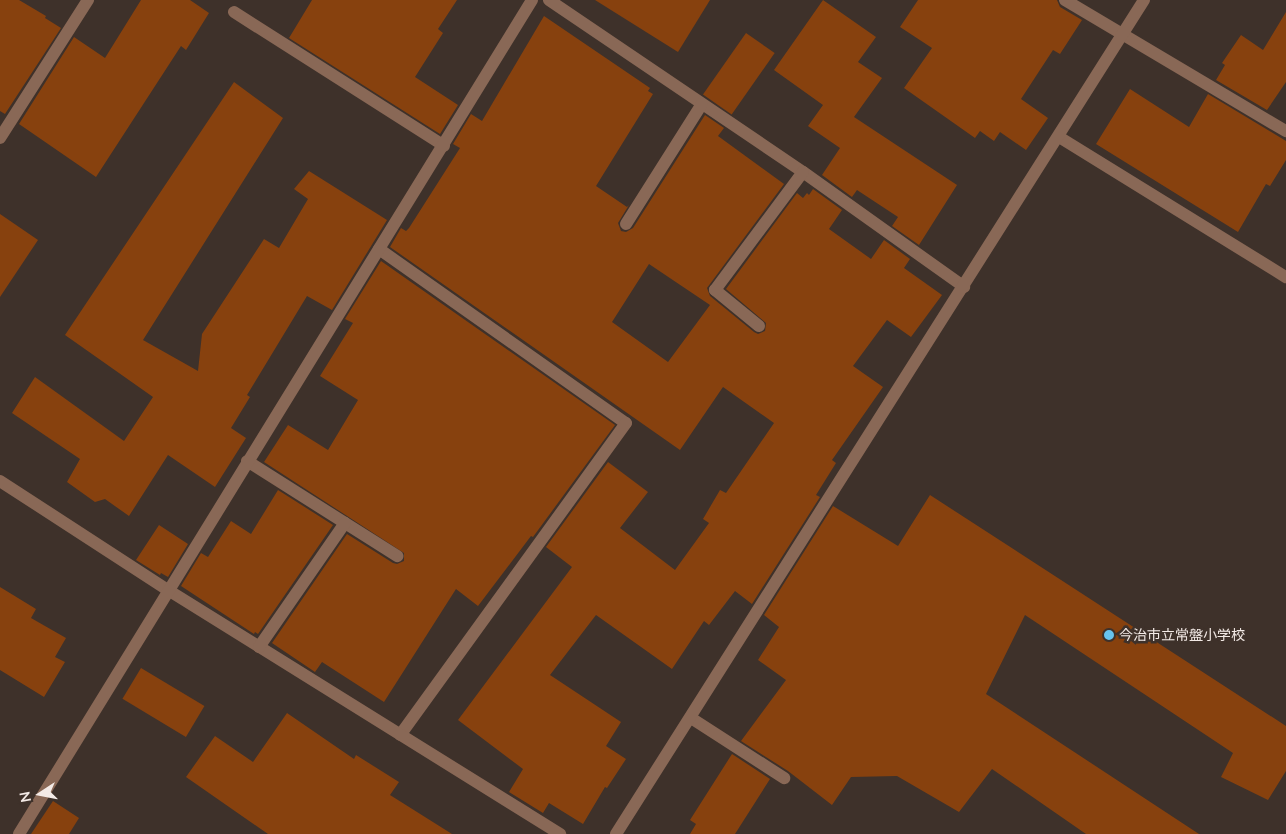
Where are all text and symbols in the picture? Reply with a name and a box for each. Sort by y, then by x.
place label: 今治市立常盤小学校 [1119,627,1245,643]
marker: 今治市立常盤小学校 [1103,629,1115,641]
north arrow [15,769,65,819]
text: N [15,790,34,804]

